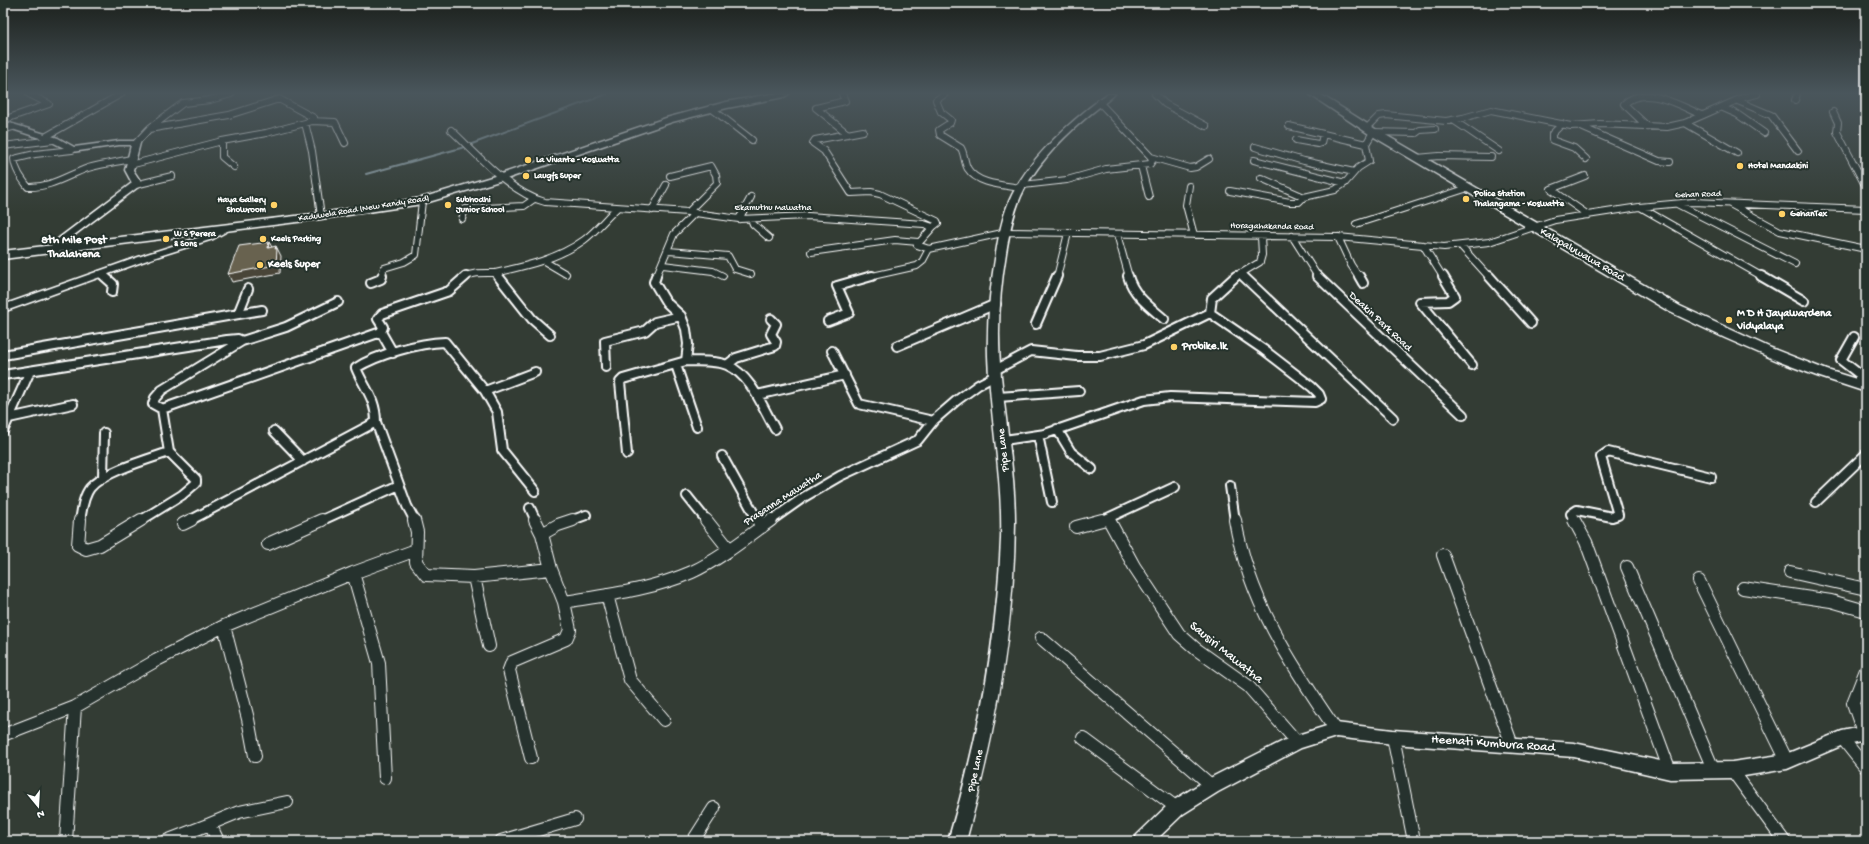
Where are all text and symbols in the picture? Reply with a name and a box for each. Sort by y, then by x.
marker: La Vivante - Koswatta [523,155,533,165]
place label: La Vivante - Koswatta [536,155,620,166]
marker: Hotel Mandakini [1735,161,1745,171]
place label: Hotel Mandakini [1748,161,1808,172]
marker: Laugfs Super [521,171,531,181]
place label: Laugfs Super [534,171,582,182]
place label: Police Station Thalangama - Koswatte [1473,189,1564,210]
street label: Gehan Road [1675,189,1722,201]
street label: Kaduwela Road (New Kandy Road) [298,193,430,225]
marker: Police Station Thalangama - Koswatte [1461,194,1471,204]
place label: Haya Gallery Showroom [217,195,267,216]
place label: Subhodhi Junior School [455,195,505,216]
marker: Haya Gallery Showroom [269,200,279,210]
marker: Subhodhi Junior School [443,200,453,210]
street label: Ekamuthu Mawatha [735,203,812,214]
marker: GehanTex [1777,209,1787,219]
place label: GehanTex [1790,209,1828,220]
street label: Horagahakanda Road [1230,221,1314,233]
street label: Kalapaluwawa Road [1538,226,1628,285]
place label: W S Perera & Sons [173,229,217,250]
district label: 8th Mile Post Thalahena [41,234,108,262]
marker: W S Perera & Sons [161,234,171,244]
marker: Keels Parking [258,234,268,244]
place label: Keels Parking [270,234,321,245]
place label: Keels Super [267,259,321,271]
marker: Keels Super [255,260,265,270]
street label: Deakin Park Road [1345,289,1415,355]
place label: M D H Jayawardena Vidyalaya [1736,308,1832,333]
marker: M D H Jayawardena Vidyalaya [1724,315,1734,325]
place label: Probike.lk [1181,341,1229,353]
marker: Probike.lk [1169,342,1179,352]
street label: Pipe Lane [996,428,1012,473]
street label: Prasanna Mawatha [741,469,825,529]
street label: Sausiri Mawatha [1186,619,1266,688]
street label: Heenati Kumbura Road [1431,732,1557,756]
street label: Pipe Lane [965,748,986,794]
north arrow [18,786,58,826]
text: N [35,807,46,820]

